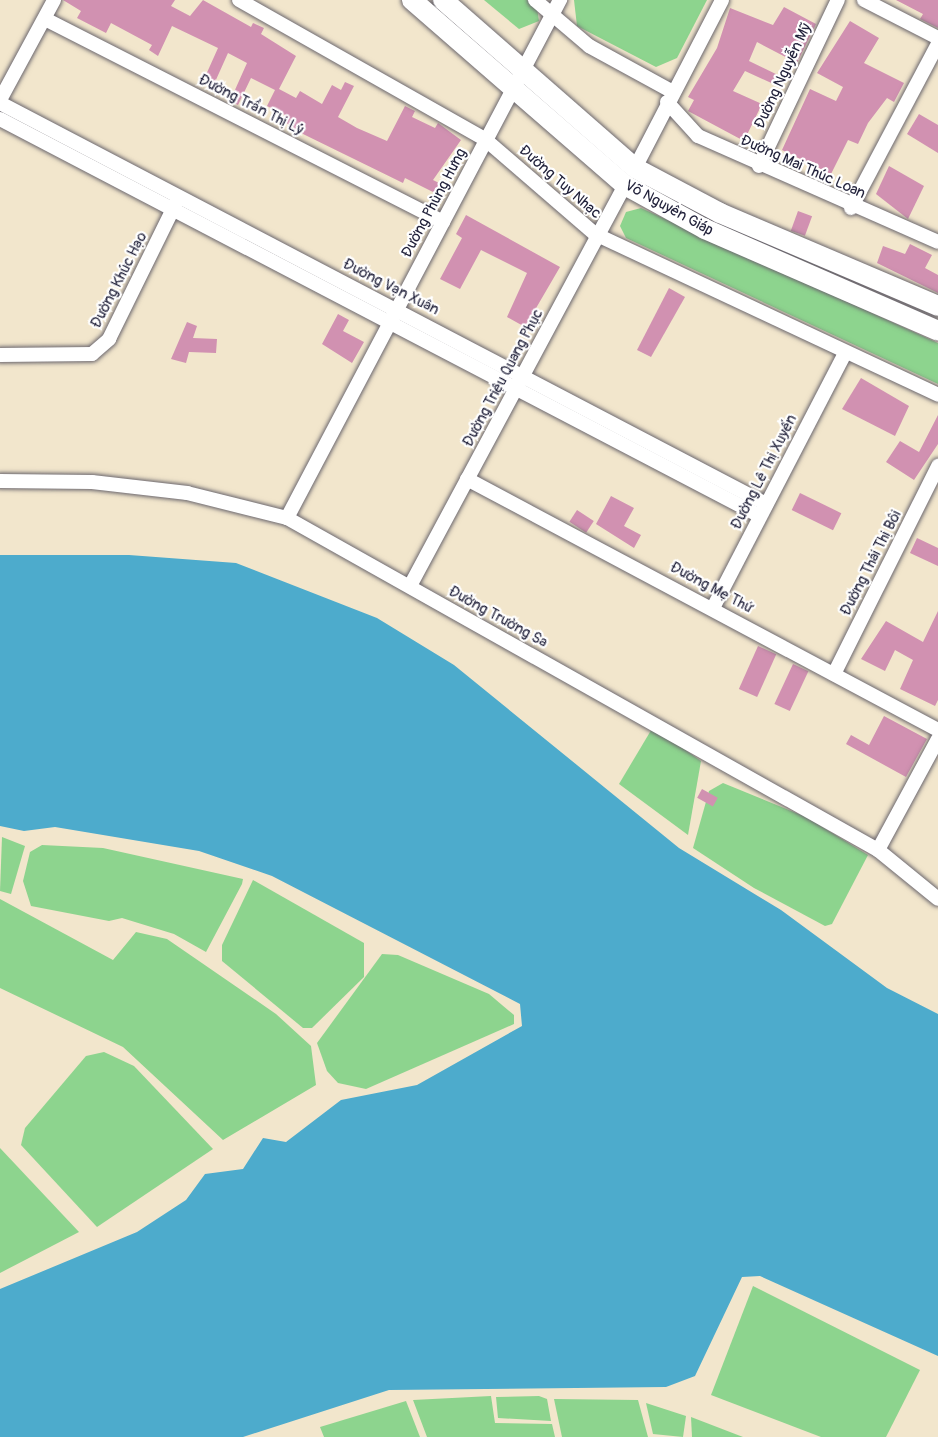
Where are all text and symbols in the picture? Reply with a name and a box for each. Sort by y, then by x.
street label: Đường Nguyễn Mỹ [751,20,815,132]
street label: Đường Trần Thị Lý [195,71,307,139]
street label: Đường Mai Thúc Loan [738,131,868,203]
street label: Đường Tuy Nhạc [515,141,605,223]
street label: Đường Phùng Hưng [398,145,470,261]
street label: Võ Nguyên Giáp [622,176,716,240]
street label: Đường Khúc Hạo [87,229,151,331]
street label: Đường Vạn Xuân [340,255,442,319]
street label: Đường Triệu Quang Phục [459,306,547,450]
street label: Đường Lê Thị Xuyến [727,412,801,532]
street label: Đường Thái Thị Bôi [837,507,905,619]
street label: Đường Mẹ Thứ [667,558,757,618]
street label: Đường Trường Sa [445,582,551,652]

